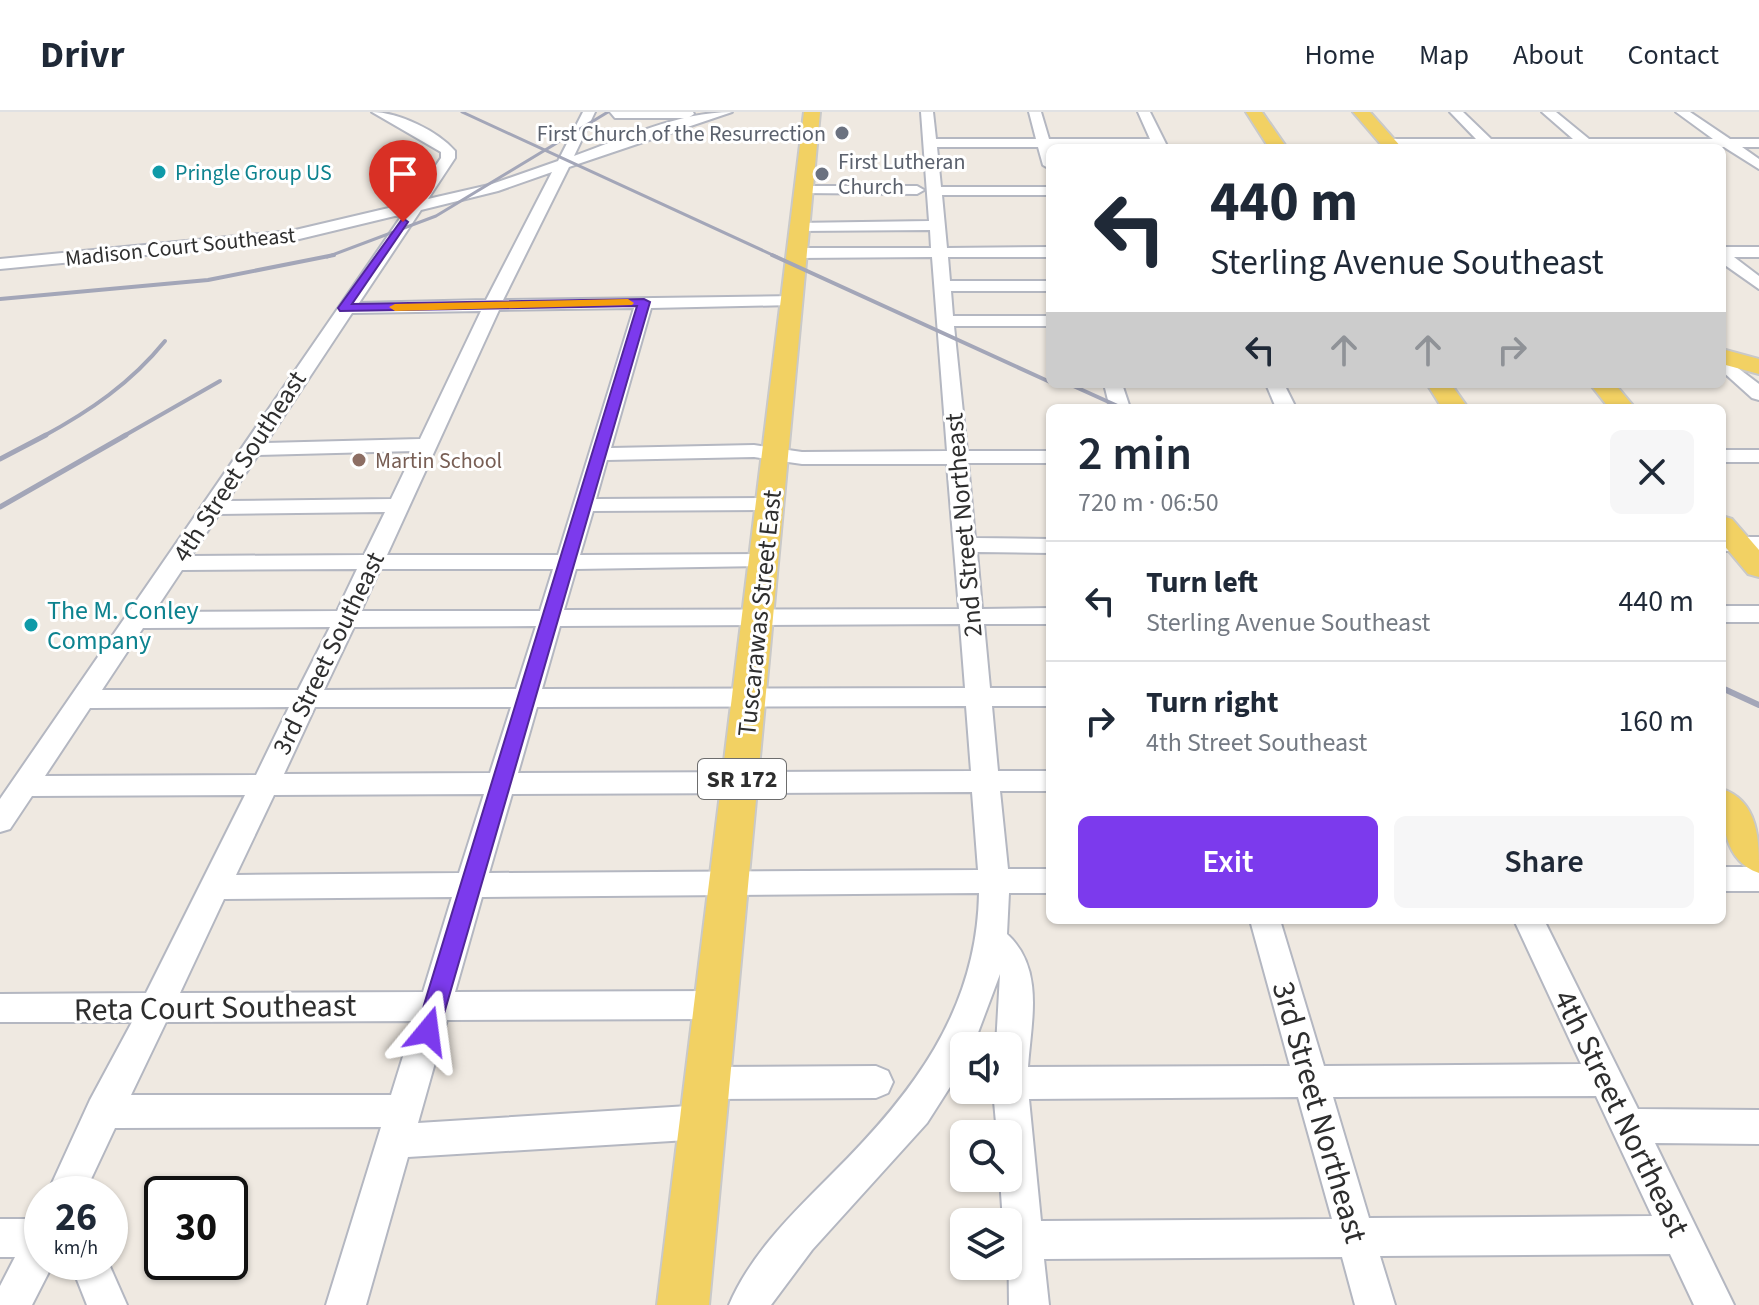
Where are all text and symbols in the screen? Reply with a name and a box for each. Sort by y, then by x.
text: Drivr [40,28,125,82]
text: Home [1304,35,1375,75]
text: Map [1419,35,1469,75]
text: About [1513,35,1584,75]
text: Contact [1628,35,1719,75]
place label: First Church of the Resurrection [537,118,826,150]
marker: First Church of the Resurrection [833,124,851,142]
pin [369,140,437,222]
place label: First Lutheran Church [838,146,965,203]
icon: arrive [381,152,425,196]
place label: Pringle Group US [175,157,332,189]
marker: Pringle Group US [150,163,168,181]
text: 440 m [1210,163,1358,242]
marker: First Lutheran Church [813,165,831,183]
icon: left [1078,176,1182,280]
street label: Madison Court Southeast [63,219,297,275]
text: Sterling Avenue Southeast [1210,237,1604,288]
icon: left [1238,328,1282,372]
icon: ahead [1322,328,1366,372]
icon: ahead [1406,328,1450,372]
icon: right [1490,328,1534,372]
street label: 4th Street Southeast [164,363,315,569]
street label: 2nd Street Northeast [935,411,992,639]
text: 2 min [1078,420,1192,488]
button: close [1610,430,1694,514]
place label: Martin School [375,445,502,477]
marker: Martin School [350,451,368,469]
text: 720 m · 06:50 [1078,484,1219,521]
street label: Tuscarawas Street East [728,488,791,738]
street label: 3rd Street Southeast [263,545,394,761]
text: Turn left [1146,561,1258,604]
icon: left [1078,579,1122,623]
text: 440 m [1618,580,1694,623]
place label: The M. Conley Company [47,592,199,659]
text: Sterling Avenue Southeast [1146,604,1430,641]
marker: The M. Conley Company [22,616,40,634]
text: Turn right [1146,681,1278,724]
icon: right [1078,699,1122,743]
text: 160 m [1618,700,1694,743]
text: 4th Street Southeast [1146,724,1367,761]
road number: SR 172 [698,759,786,799]
button: Exit [1078,816,1378,908]
button: Share [1394,816,1694,908]
street label: 3rd Street Northeast [1260,976,1378,1249]
street label: 4th Street Northeast [1541,982,1701,1245]
street label: Reta Court Southeast [73,983,357,1033]
position arrow [386,989,470,1073]
map controls [950,1032,1022,1280]
button: sound [950,1032,1022,1104]
button: search [950,1120,1022,1192]
speed limit sign: 30 [144,1176,248,1280]
text: 26 [55,1189,97,1246]
button: layers [950,1208,1022,1280]
text: km/h [54,1234,98,1262]

